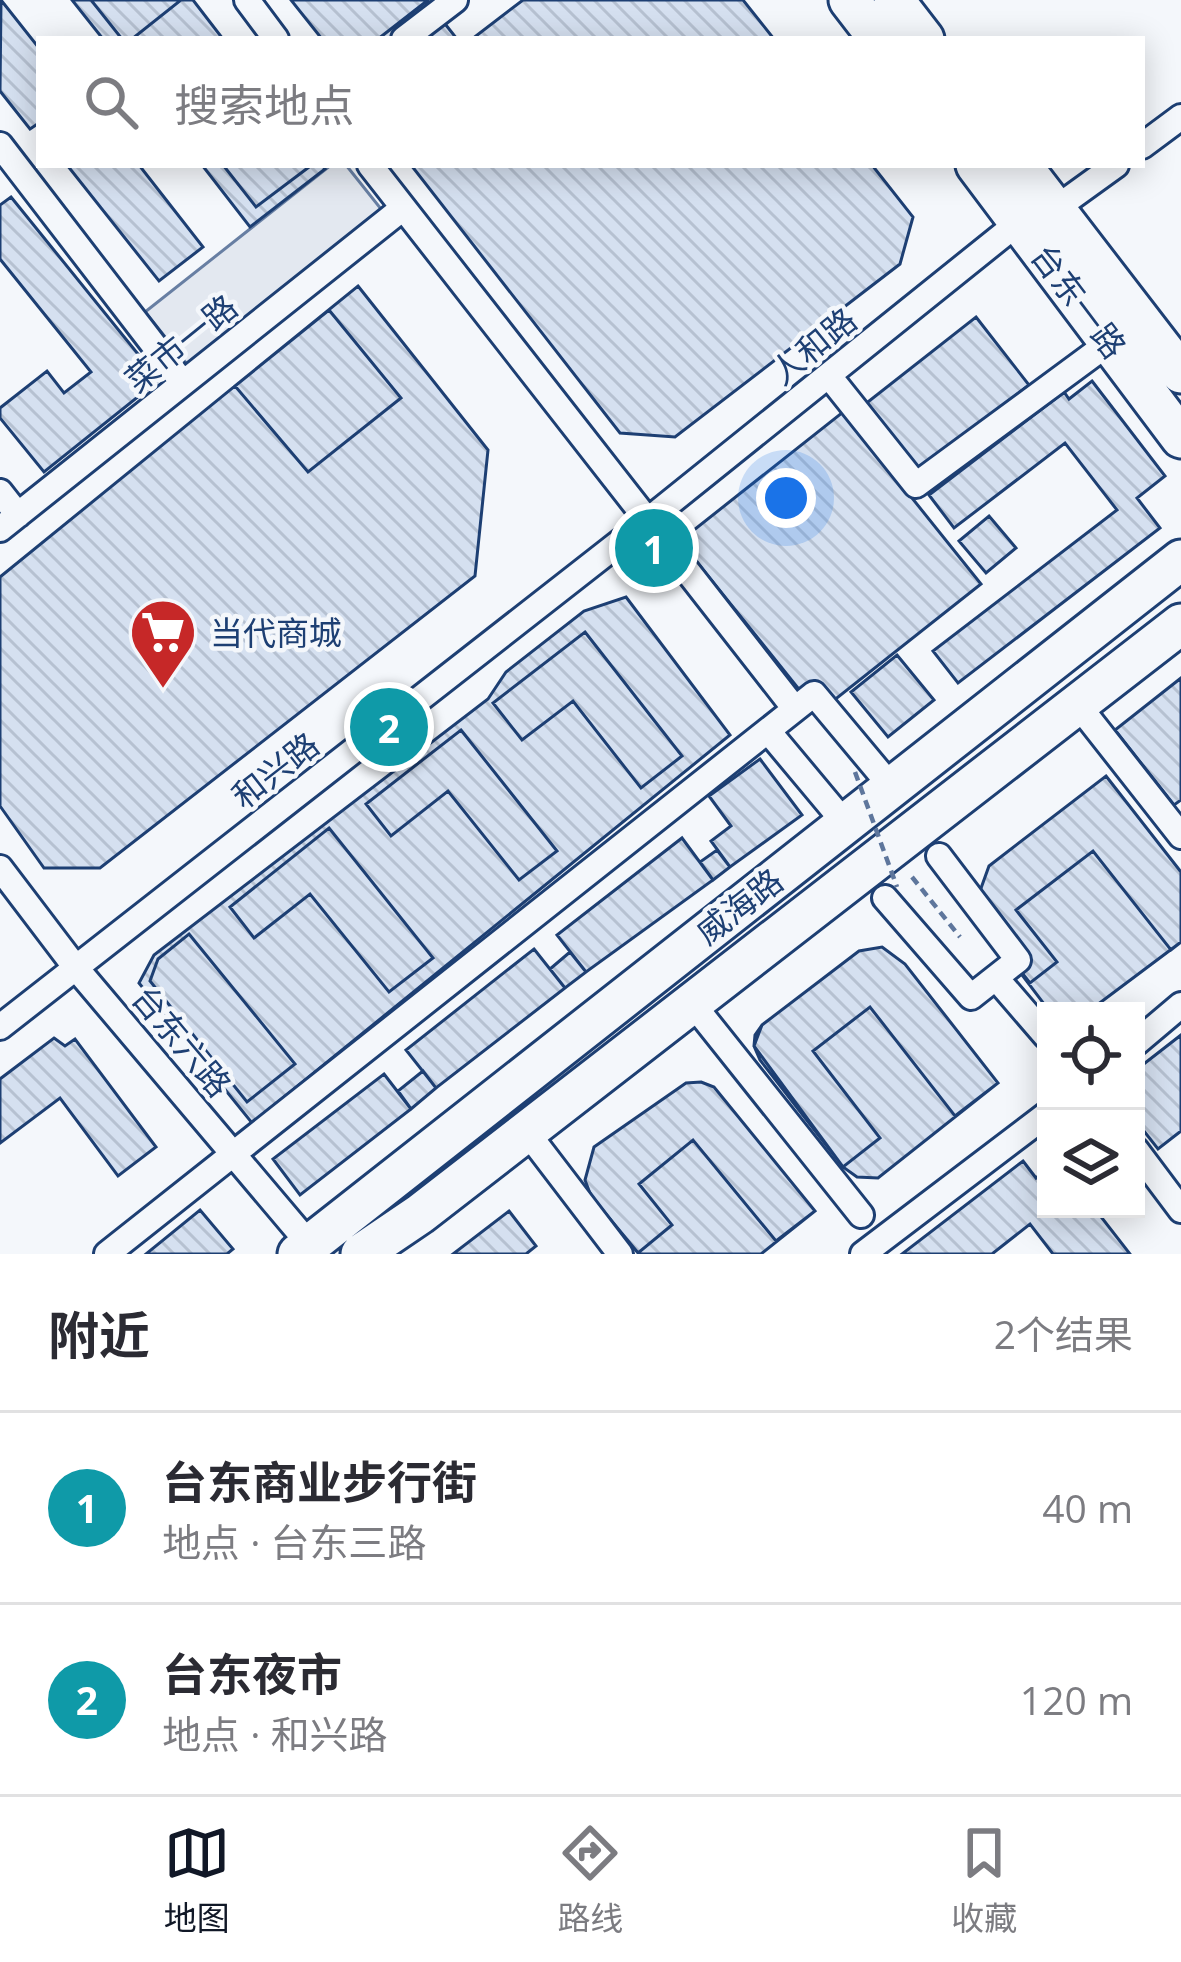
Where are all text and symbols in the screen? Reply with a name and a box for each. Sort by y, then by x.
search box [36,36,1145,168]
icon: search [78,69,144,135]
text: 搜索地点 [174,74,354,135]
street label: 台东一路 [1021,235,1137,367]
street label: 菜市一路 [116,284,246,402]
street label: 人和路 [760,297,866,395]
your location [756,468,816,528]
pin: 1 [615,503,693,593]
supermarket icon: 当代商城 [128,597,198,691]
place label: 当代商城 [210,610,342,655]
pin: 2 [350,682,428,772]
street label: 和兴路 [222,722,328,818]
street label: 威海路 [686,858,792,954]
street label: 台东六路 [122,976,242,1106]
map controls [1037,1002,1145,1218]
button: locate [1037,1002,1145,1110]
button: layers [1037,1110,1145,1218]
text: 附近 [48,1299,150,1369]
text: 2个结果 [994,1307,1133,1360]
text: 台东商业步行街 [162,1451,477,1512]
text: 1 [76,1481,98,1534]
text: 40 m [1042,1481,1133,1534]
text: 地点 · 台东三路 [162,1515,427,1568]
text: 台东夜市 [162,1643,342,1704]
text: 2 [76,1673,98,1726]
text: 120 m [1020,1673,1133,1726]
text: 地点 · 和兴路 [162,1707,388,1760]
tab: 地图 [164,1820,230,1940]
tab: 路线 [557,1820,623,1940]
tab: 收藏 [951,1820,1017,1940]

